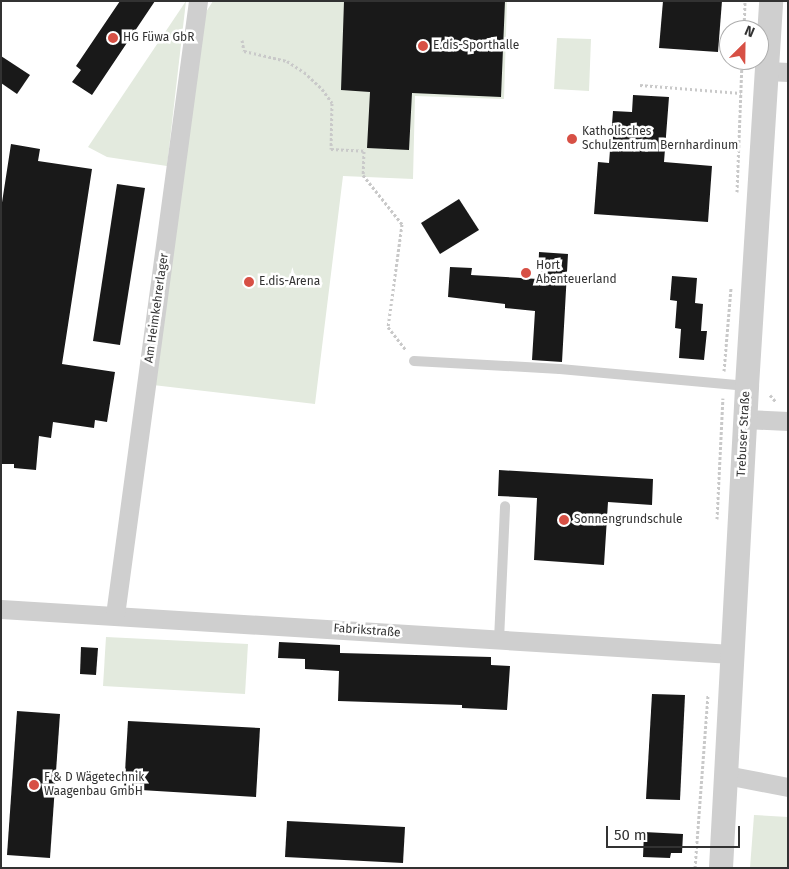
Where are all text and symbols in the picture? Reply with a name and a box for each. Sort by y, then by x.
north arrow [719,20,769,70]
text: N [742,22,757,41]
place label: HG Füwa GbR [123,31,194,45]
marker: HG Füwa GbR [107,32,119,44]
place label: E.dis-Sporthalle [433,39,519,53]
marker: E.dis-Sporthalle [417,40,429,52]
place label: Katholisches Schulzentrum Bernhardinum [582,125,738,153]
marker: Katholisches Schulzentrum Bernhardinum [566,133,578,145]
street label: Am Heimkehrerlager [142,252,172,364]
place label: Hort Abenteuerland [536,259,617,287]
marker: Hort Abenteuerland [520,267,532,279]
place label: E.dis-Arena [259,275,320,289]
marker: E.dis-Arena [243,276,255,288]
street label: Trebuser Straße [735,391,753,477]
place label: Sonnengrundschule [574,513,683,527]
marker: Sonnengrundschule [558,514,570,526]
street label: Fabrikstraße [333,621,401,641]
place label: F & D Wägetechnik Waagenbau GmbH [44,771,144,799]
marker: F & D Wägetechnik Waagenbau GmbH [28,779,40,791]
scale bar [609,816,743,848]
text: 50 m [614,826,647,844]

